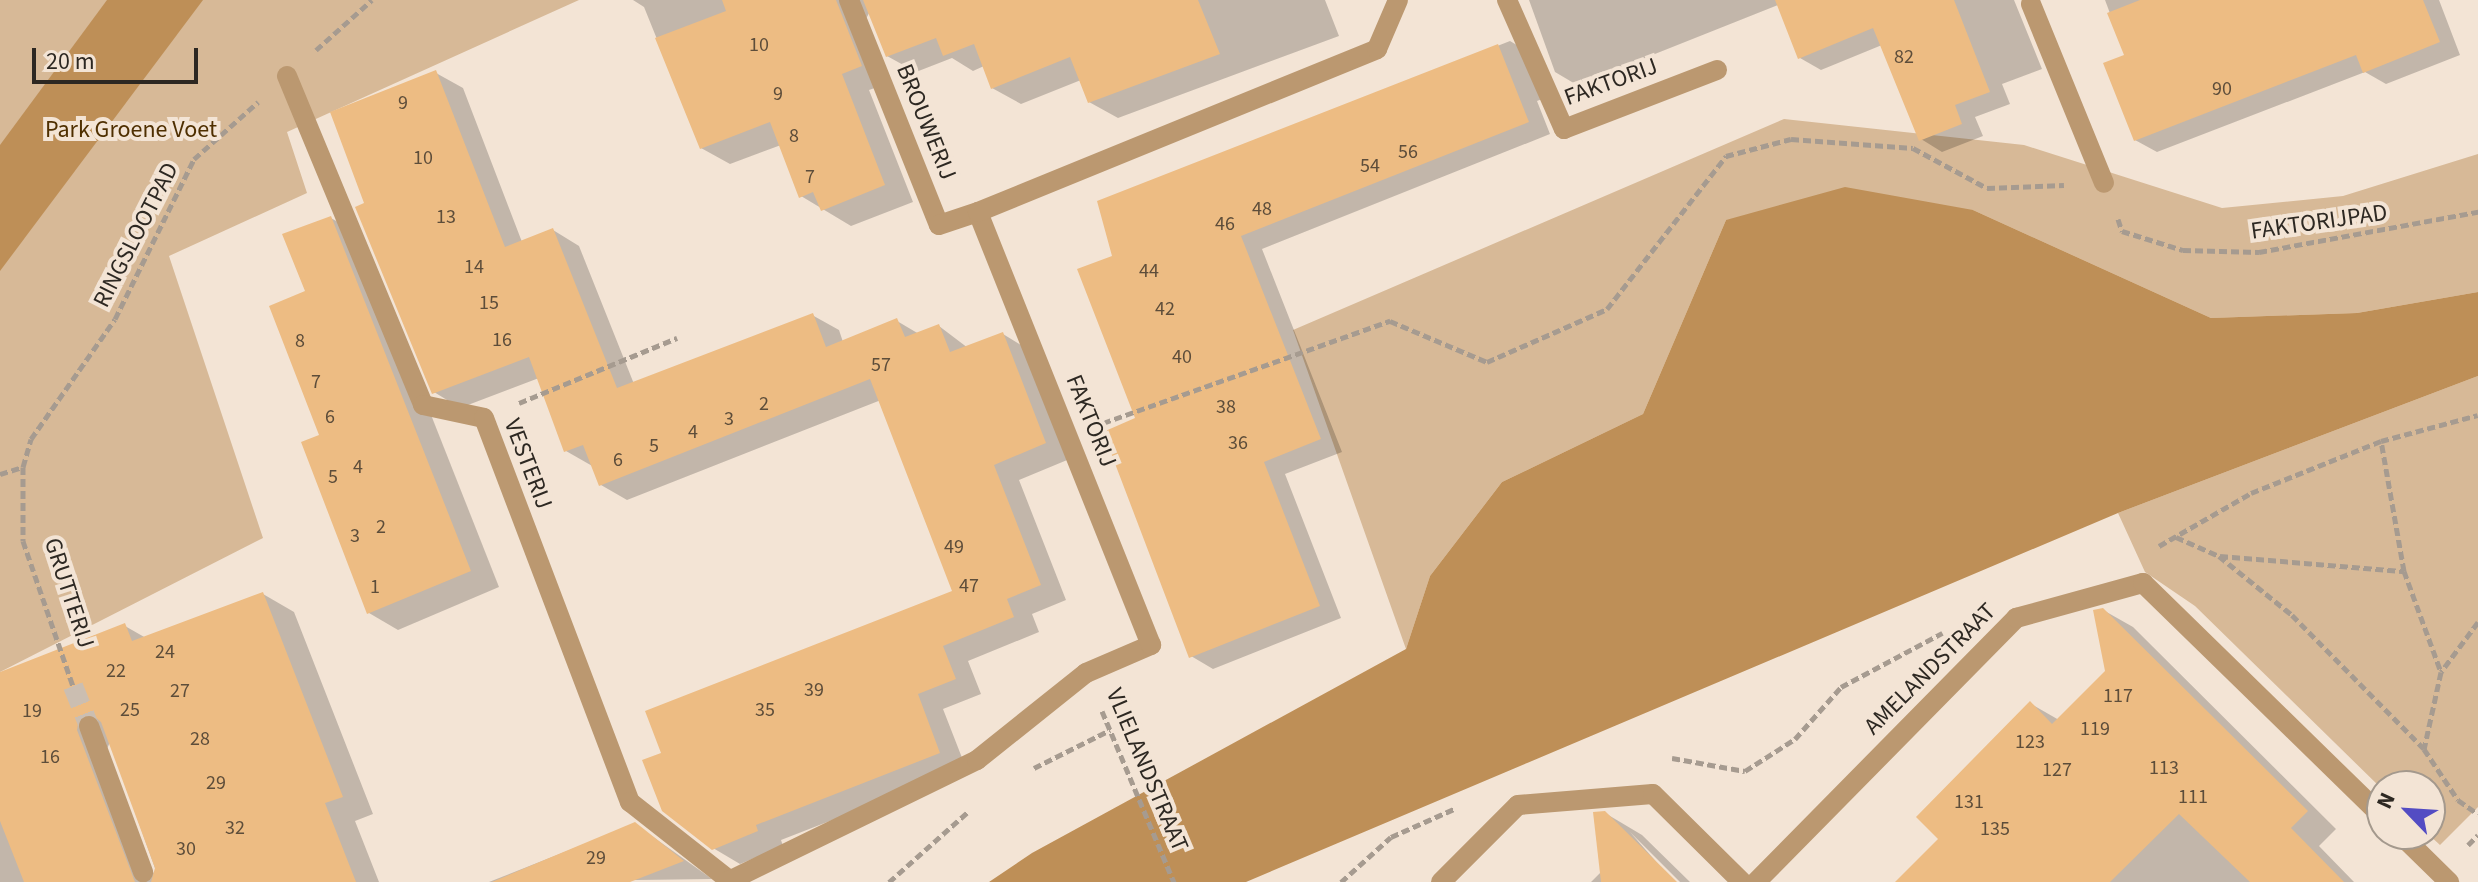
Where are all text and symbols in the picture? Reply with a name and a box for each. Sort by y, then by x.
scale bar [36,32,202,82]
house number: 10 [749,33,769,57]
text: 20 m [46,44,95,79]
house number: 82 [1894,45,1914,69]
street label: FAKTORIJ [1560,52,1662,112]
street label: BROUWERIJ [890,60,962,184]
house number: 90 [2212,77,2232,101]
house number: 9 [773,82,783,106]
house number: 9 [398,91,408,115]
park label: Park Groene Voet [45,116,217,144]
house number: 8 [789,124,799,148]
house number: 56 [1398,140,1418,164]
house number: 10 [413,146,433,170]
house number: 54 [1360,154,1380,178]
street label: RINGSLOOTPAD [87,158,185,312]
house number: 7 [805,165,815,189]
house number: 48 [1252,197,1272,221]
street label: FAKTORIJPAD [2249,198,2389,246]
house number: 13 [436,205,456,229]
house number: 46 [1215,212,1235,236]
house number: 14 [464,255,484,279]
house number: 44 [1139,259,1159,283]
house number: 15 [479,291,499,315]
house number: 42 [1155,297,1175,321]
house number: 16 [492,328,512,352]
house number: 8 [295,329,305,353]
house number: 40 [1172,345,1192,369]
house number: 57 [871,353,891,377]
house number: 7 [311,370,321,394]
street label: FAKTORIJ [1059,371,1123,471]
house number: 2 [759,392,769,416]
house number: 38 [1216,395,1236,419]
house number: 6 [325,405,335,429]
house number: 3 [724,407,734,431]
street label: VESTERIJ [498,415,558,513]
house number: 4 [688,420,698,444]
house number: 36 [1228,431,1248,455]
house number: 5 [649,434,659,458]
house number: 6 [613,448,623,472]
house number: 4 [353,455,363,479]
house number: 5 [328,465,338,489]
house number: 2 [376,515,386,539]
house number: 3 [350,524,360,548]
street label: GRUTTERIJ [38,534,100,652]
house number: 49 [944,535,964,559]
house number: 47 [959,574,979,598]
house number: 1 [370,575,380,599]
street label: AMELANDSTRAAT [1858,597,2002,741]
house number: 24 [155,640,175,664]
house number: 22 [106,659,126,683]
house number: 39 [804,678,824,702]
house number: 27 [170,679,190,703]
street label: VLIELANDSTRAAT [1100,684,1194,856]
house number: 117 [2103,684,2133,708]
house number: 25 [120,698,140,722]
house number: 35 [755,698,775,722]
house number: 19 [22,699,42,723]
house number: 119 [2080,717,2110,741]
house number: 28 [190,727,210,751]
house number: 123 [2015,730,2045,754]
house number: 16 [40,745,60,769]
house number: 113 [2149,756,2179,780]
house number: 127 [2042,758,2072,782]
north arrow [2366,770,2446,850]
house number: 29 [206,771,226,795]
house number: 111 [2178,785,2208,809]
text: N [2368,787,2404,814]
house number: 131 [1954,790,1984,814]
house number: 32 [225,816,245,840]
house number: 135 [1980,817,2010,841]
house number: 30 [176,837,196,861]
house number: 29 [586,846,606,870]

